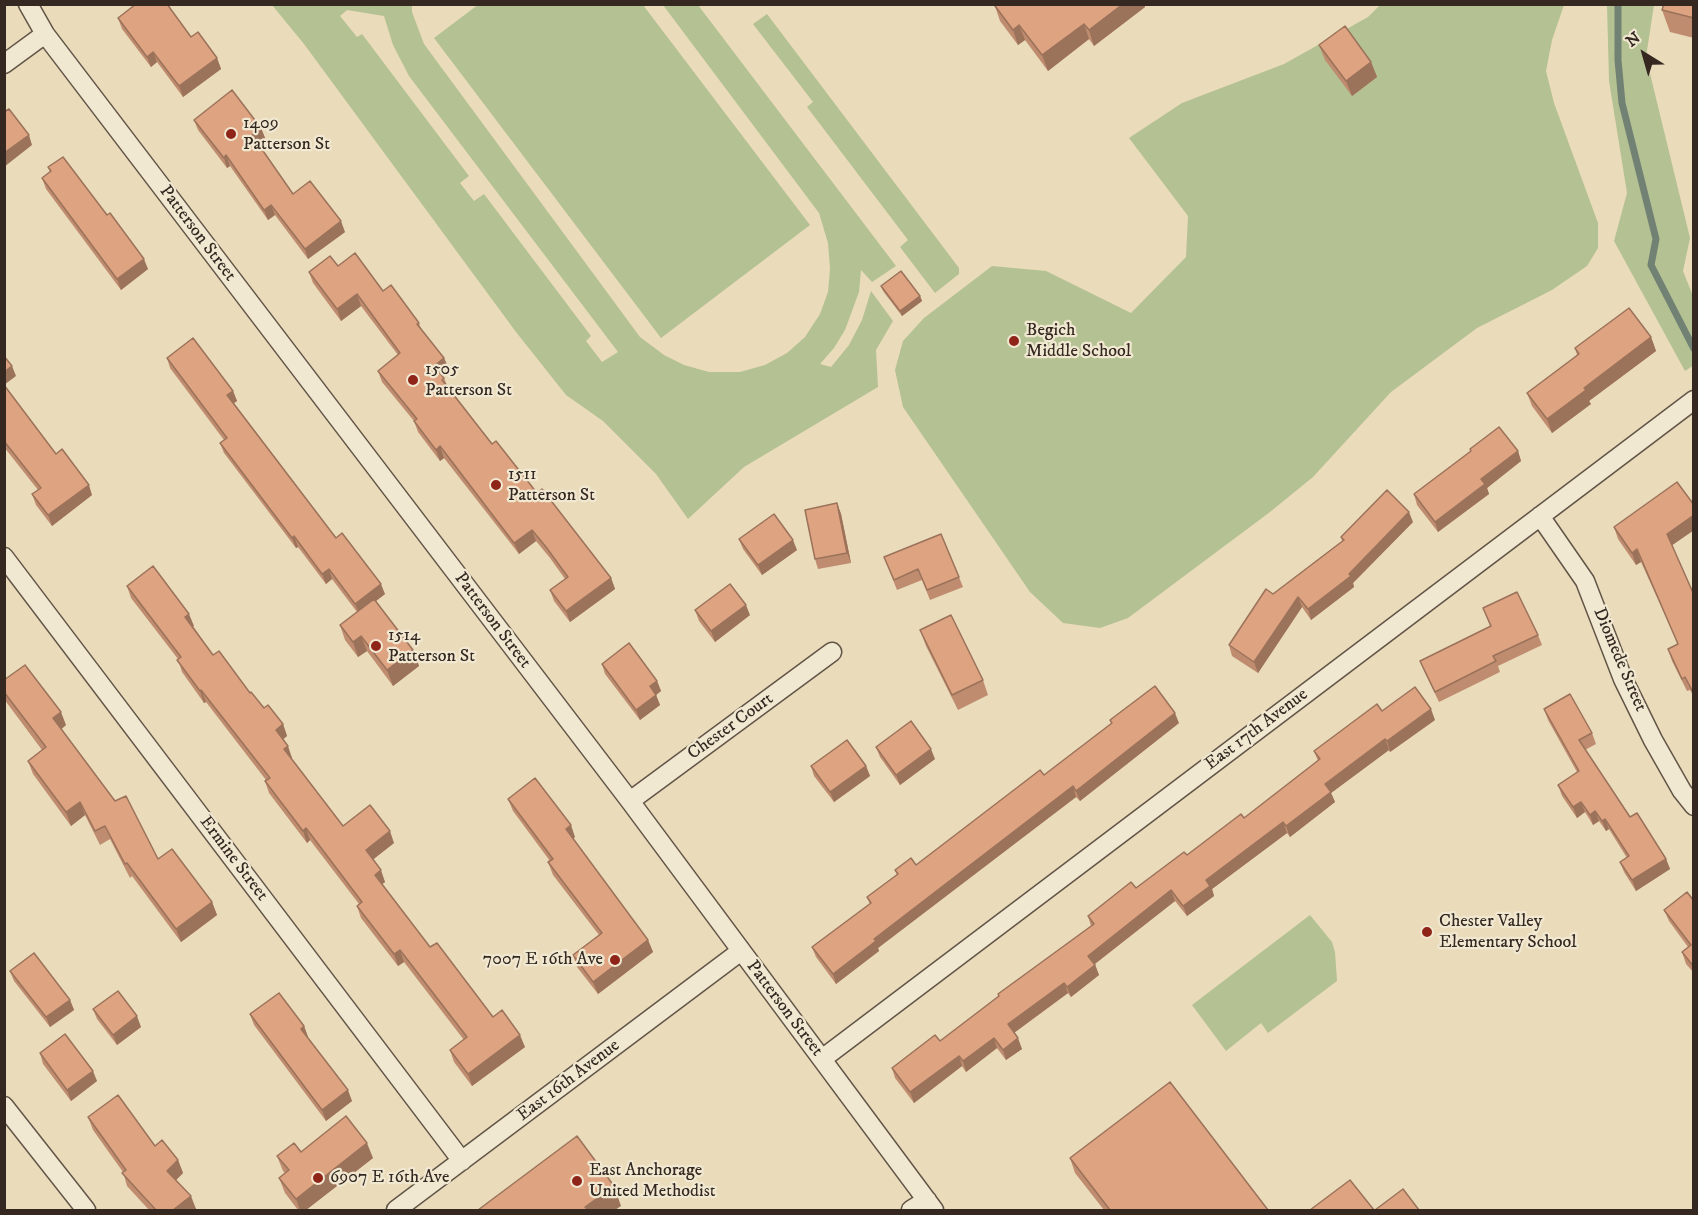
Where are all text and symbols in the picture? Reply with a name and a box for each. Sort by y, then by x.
north arrow [1614,24,1674,84]
text: N [1622,28,1644,52]
place label: 1409 Patterson St [243,113,330,156]
marker: 1409 Patterson St [224,127,238,141]
street label: Patterson Street [154,182,240,286]
place label: Begich Middle School [1026,320,1131,362]
marker: Begich Middle School [1007,334,1021,348]
place label: 1505 Patterson St [425,359,512,401]
marker: 1505 Patterson St [406,373,420,387]
place label: 1511 Patterson St [508,464,595,506]
marker: 1511 Patterson St [489,478,503,492]
street label: Patterson Street [449,569,535,673]
street label: Diomede Street [1587,605,1651,715]
place label: 1514 Patterson St [388,625,475,668]
marker: 1514 Patterson St [369,639,383,653]
street label: East 17th Avenue [1201,684,1313,776]
street label: Chester Court [684,689,778,765]
street label: Ermine Street [194,812,272,906]
place label: Chester Valley Elementary School [1439,911,1577,954]
marker: Chester Valley Elementary School [1420,925,1434,939]
place label: 7007 E 16th Ave [483,949,603,971]
marker: 7007 E 16th Ave [608,953,622,967]
street label: Patterson Street [741,957,827,1061]
street label: East 16th Avenue [513,1035,625,1127]
place label: East Anchorage United Methodist [589,1160,716,1202]
place label: 6907 E 16th Ave [330,1167,449,1189]
marker: 6907 E 16th Ave [311,1171,325,1185]
marker: East Anchorage United Methodist [570,1174,584,1188]

